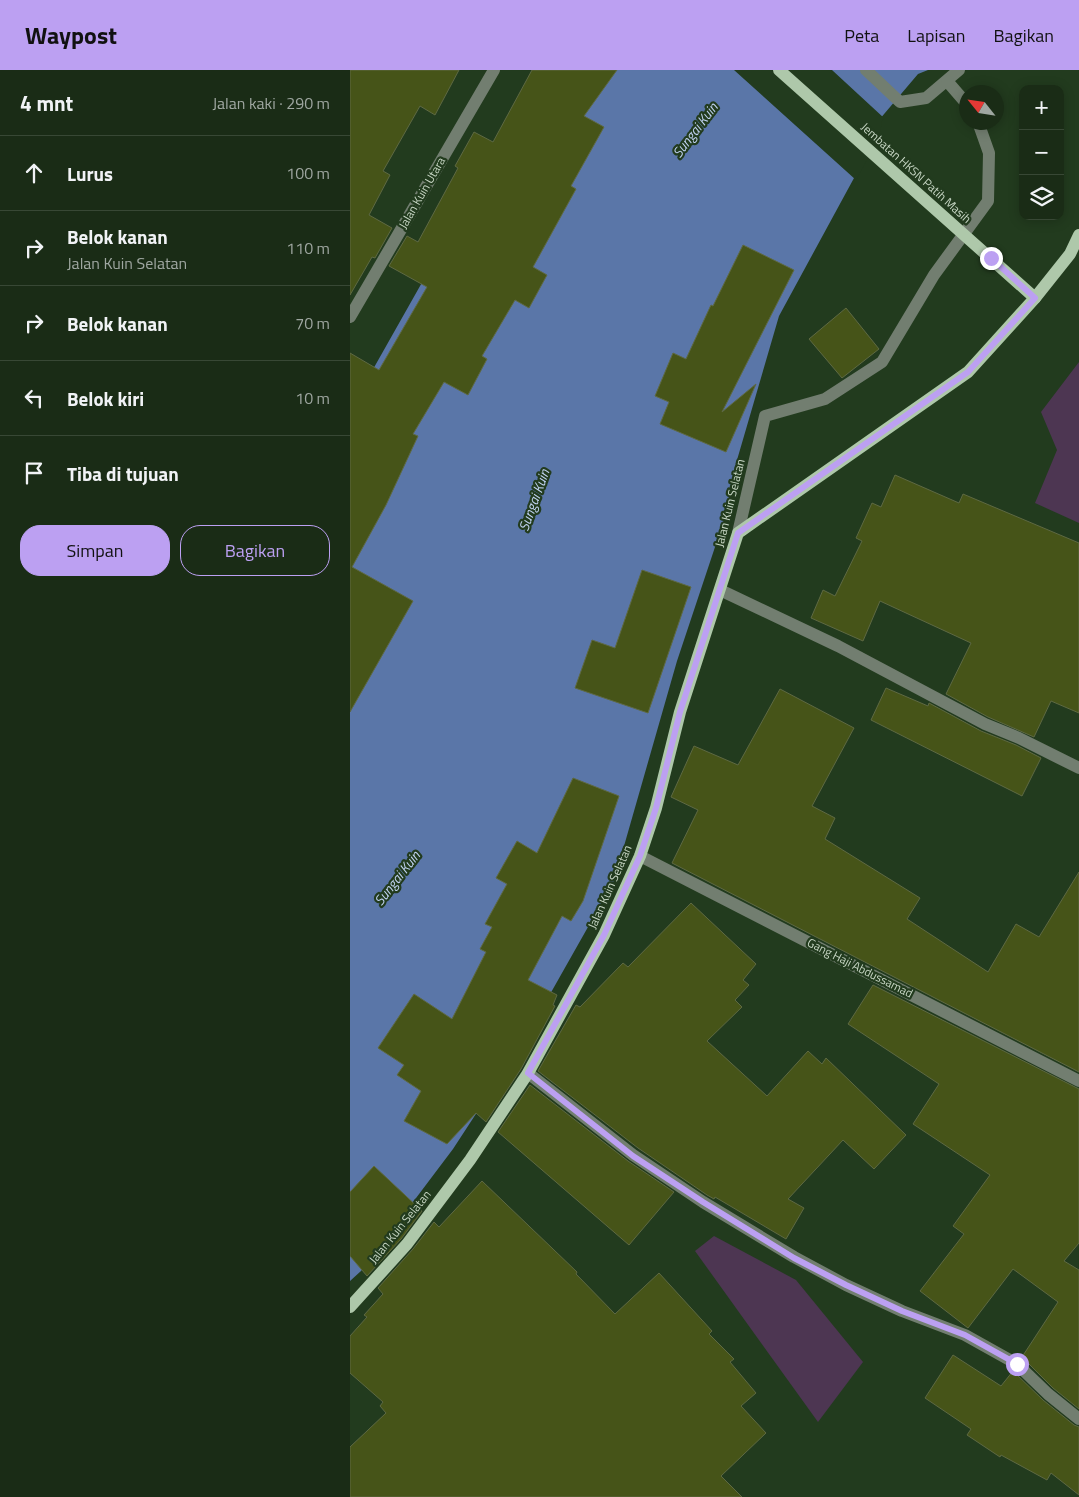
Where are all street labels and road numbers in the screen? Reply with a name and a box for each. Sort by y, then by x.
street label: Jembatan HKSN Patih Masih [857,118,976,228]
street label: Jalan Kuin Utara [393,153,450,232]
street label: Jalan Kuin Selatan [709,457,750,549]
street label: Jalan Kuin Selatan [583,842,637,932]
street label: Gang Haji Abdussamad [804,933,916,1002]
street label: Jalan Kuin Selatan [364,1186,435,1268]

